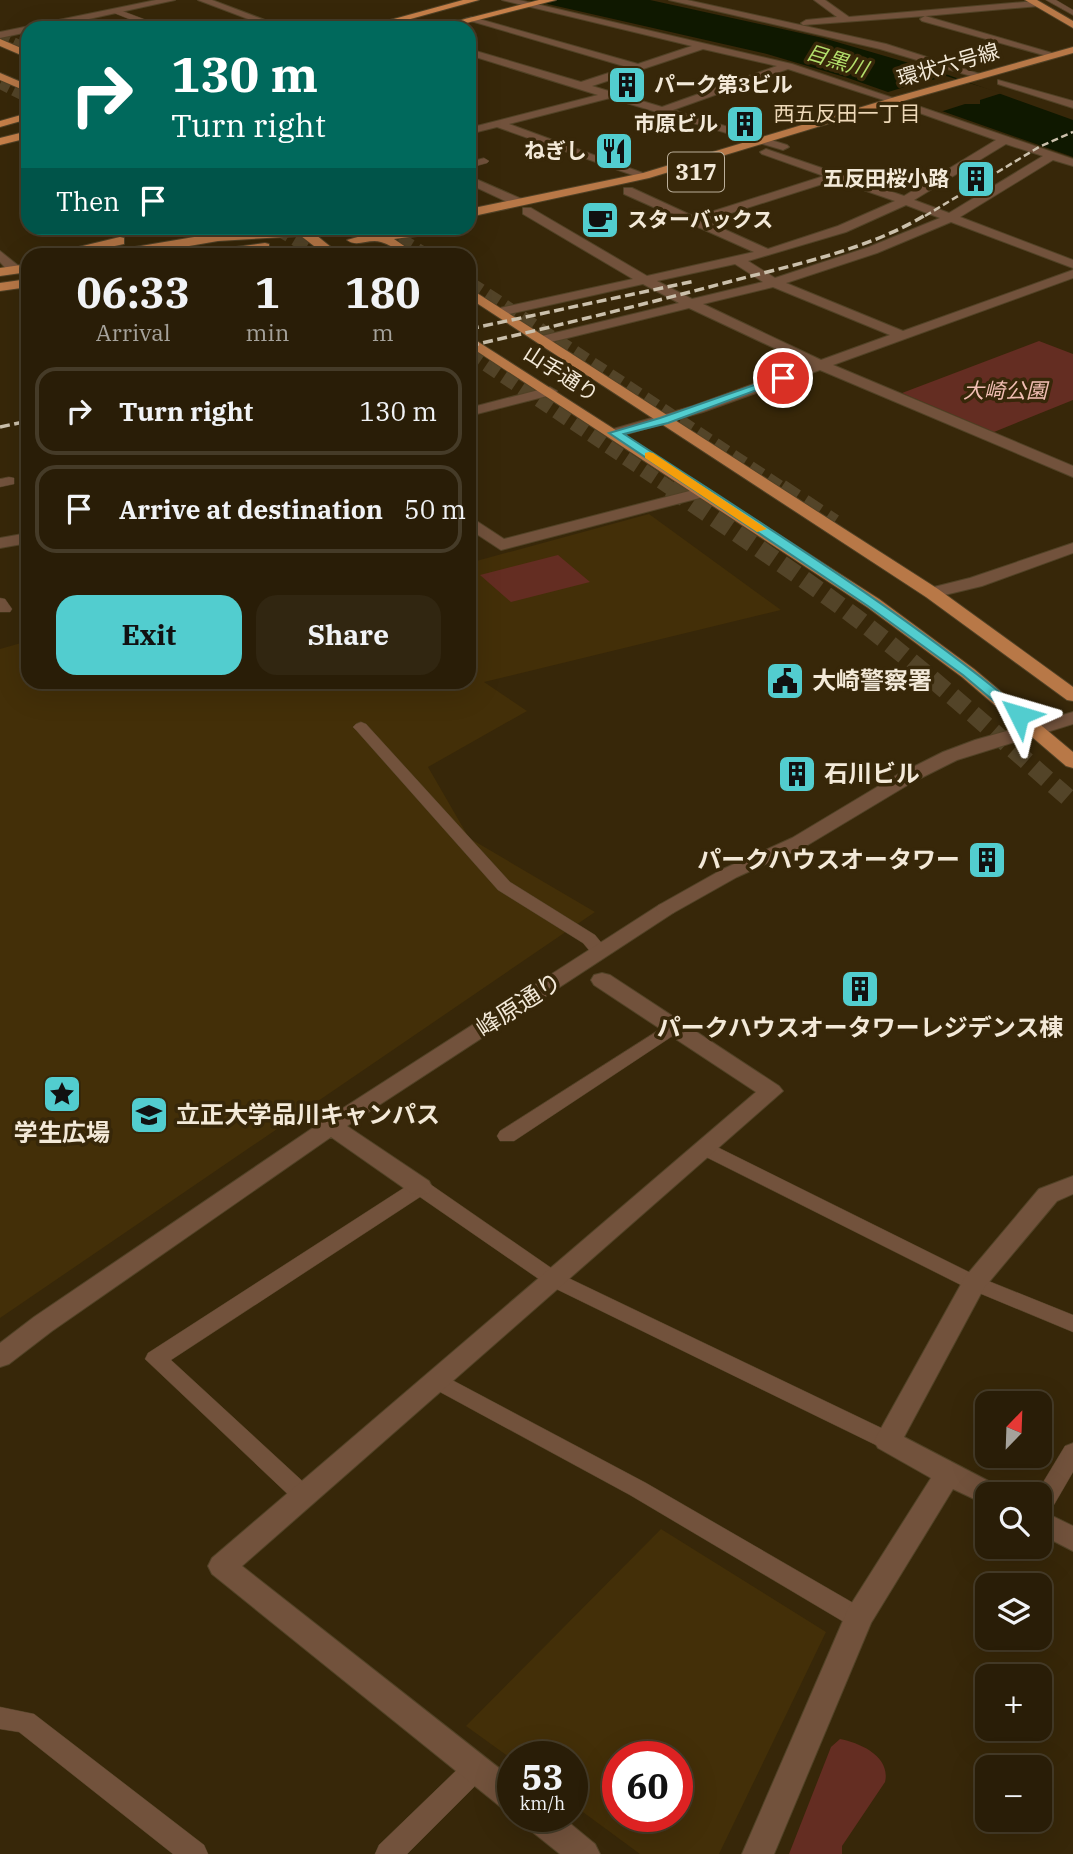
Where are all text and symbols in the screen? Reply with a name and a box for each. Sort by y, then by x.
street label: 環状六号線 [893,36,1002,92]
water label: 目黒川 [803,37,873,83]
text: 130 m [171,42,318,105]
icon: right [56,49,147,140]
building icon: パーク第3ビル [606,64,648,106]
place label: パーク第3ビル [654,70,793,98]
district label: 西五反田一丁目 [774,99,921,127]
building icon: 市原ビル [724,103,766,145]
text: Turn right [171,104,326,146]
place label: 市原ビル [634,109,718,137]
restaurant icon: ねぎし [593,130,635,172]
place label: ねぎし [524,136,587,164]
road number: 317 [668,153,724,192]
building icon: 五反田桜小路 [955,158,997,200]
place label: 五反田桜小路 [823,164,949,192]
icon: arrive [134,182,172,220]
text: Then [56,184,120,218]
cafe icon: スターバックス [579,199,621,241]
place label: スターバックス [627,205,773,233]
text: 06:33 [76,265,190,320]
text: 1 [255,265,280,320]
text: 180 [345,265,420,320]
text: Arrival [96,317,171,347]
text: min [246,317,289,347]
text: m [372,317,394,347]
street label: 山手通り [519,339,604,408]
pin [753,348,813,408]
icon: arrive [764,359,802,397]
park label: 大崎公園 [963,376,1050,404]
icon: right [60,392,98,430]
text: Turn right [119,394,253,428]
text: 130 m [359,394,437,428]
icon: arrive [60,490,98,528]
text: Arrive at destination [119,492,383,526]
text: 50 m [404,492,466,526]
button: Exit [56,595,242,675]
button: Share [256,595,441,675]
public building icon: 大崎警察署 [764,660,806,702]
place label: 大崎警察署 [812,664,932,696]
position arrow [982,678,1056,752]
building icon: 石川ビル [776,753,818,795]
place label: 石川ビル [824,757,920,789]
building icon: パークハウスオータワー [966,839,1008,881]
place label: パークハウスオータワー [697,843,960,875]
street label: 峰原通り [469,965,567,1044]
building icon: パークハウスオータワーレジデンス棟 [839,968,881,1010]
place label: パークハウスオータワーレジデンス棟 [657,1011,1063,1043]
place icon: 学生広場 [41,1073,83,1115]
school or university icon: 立正大学品川キャンパス [128,1094,170,1136]
place label: 立正大学品川キャンパス [176,1098,440,1130]
place label: 学生広場 [14,1116,110,1148]
north arrow [975,1391,1052,1468]
map controls [975,1391,1052,1832]
button: search [975,1482,1052,1559]
button: layers [975,1573,1052,1650]
button: + [975,1664,1052,1741]
speed limit sign: 60 [602,1741,693,1832]
text: 53 [521,1754,564,1800]
button: − [975,1755,1052,1832]
text: km/h [520,1792,565,1815]

